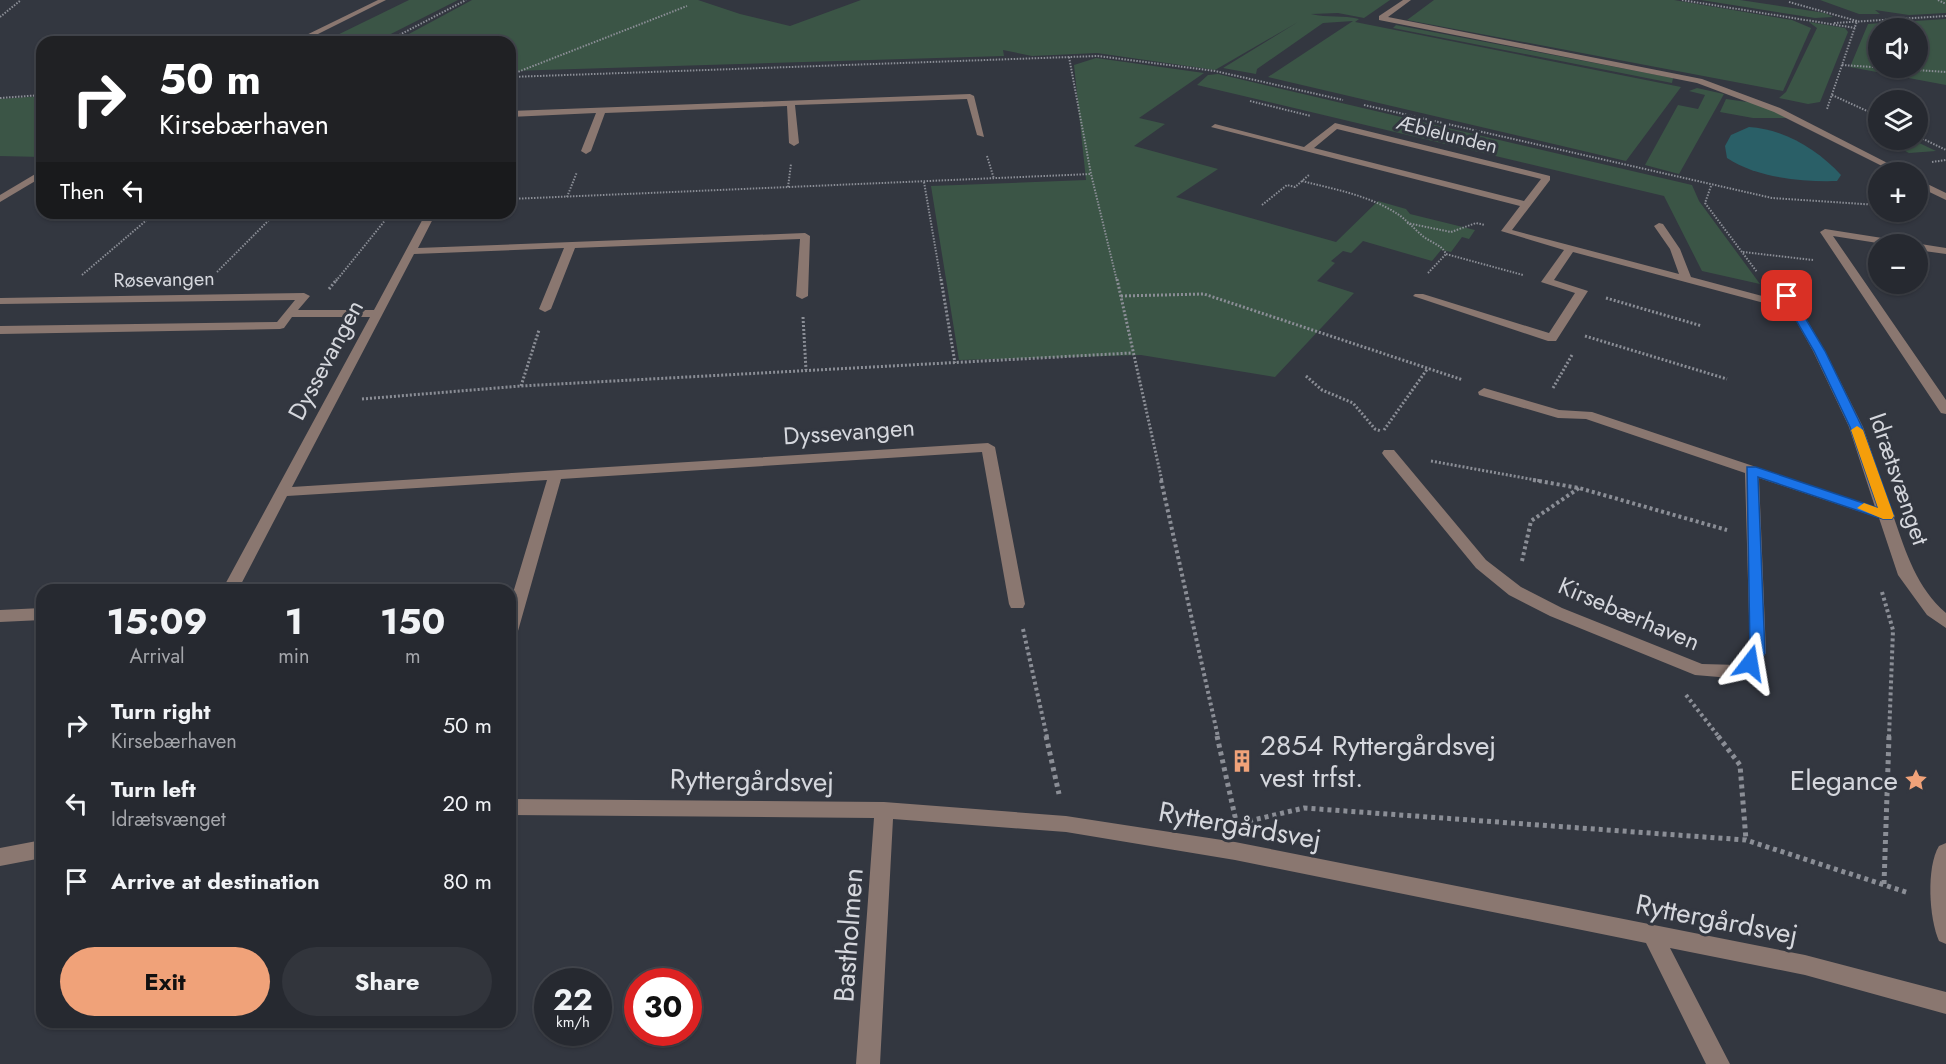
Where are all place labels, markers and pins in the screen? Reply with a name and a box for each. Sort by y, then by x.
pin [1761,270,1812,321]
place label: 2854 Ryttergårdsvej vest trfst. [1260,725,1496,798]
building icon: 2854 Ryttergårdsvej vest trfst. [1229,748,1255,774]
place label: Elegance [1790,760,1898,801]
place icon: Elegance [1903,767,1929,793]

